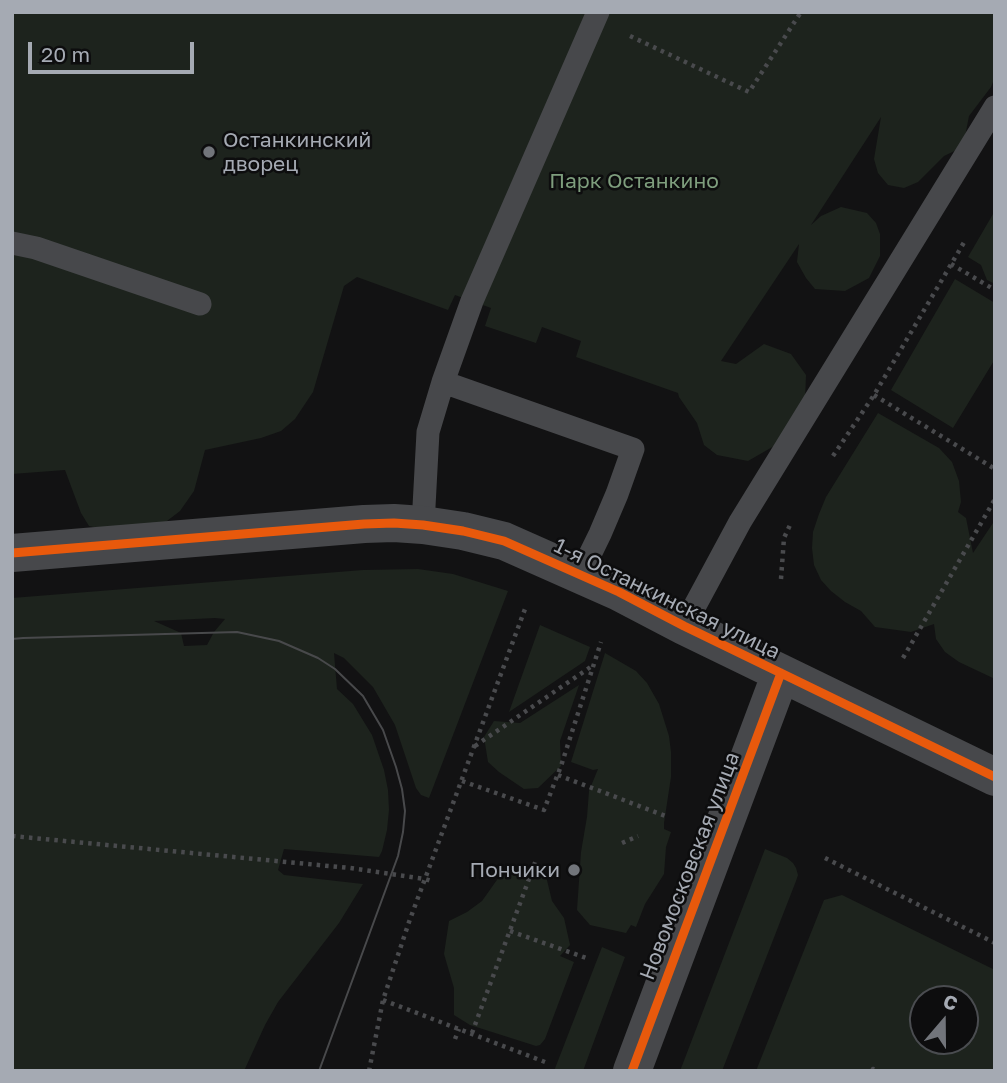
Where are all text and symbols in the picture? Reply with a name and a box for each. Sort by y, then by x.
scale bar [32,28,198,72]
text: 20 m [41,41,90,67]
place label: Останкинский дворец [223,127,371,177]
marker: Останкинский дворец [201,144,217,160]
park label: Парк Останкино [549,168,719,194]
street label: 1-я Останкинская улица [550,533,784,665]
street label: Новомосковская улица [635,748,745,984]
place label: Пончики [469,857,560,883]
marker: Пончики [566,862,582,878]
north arrow [909,985,979,1055]
text: С [940,989,961,1015]

